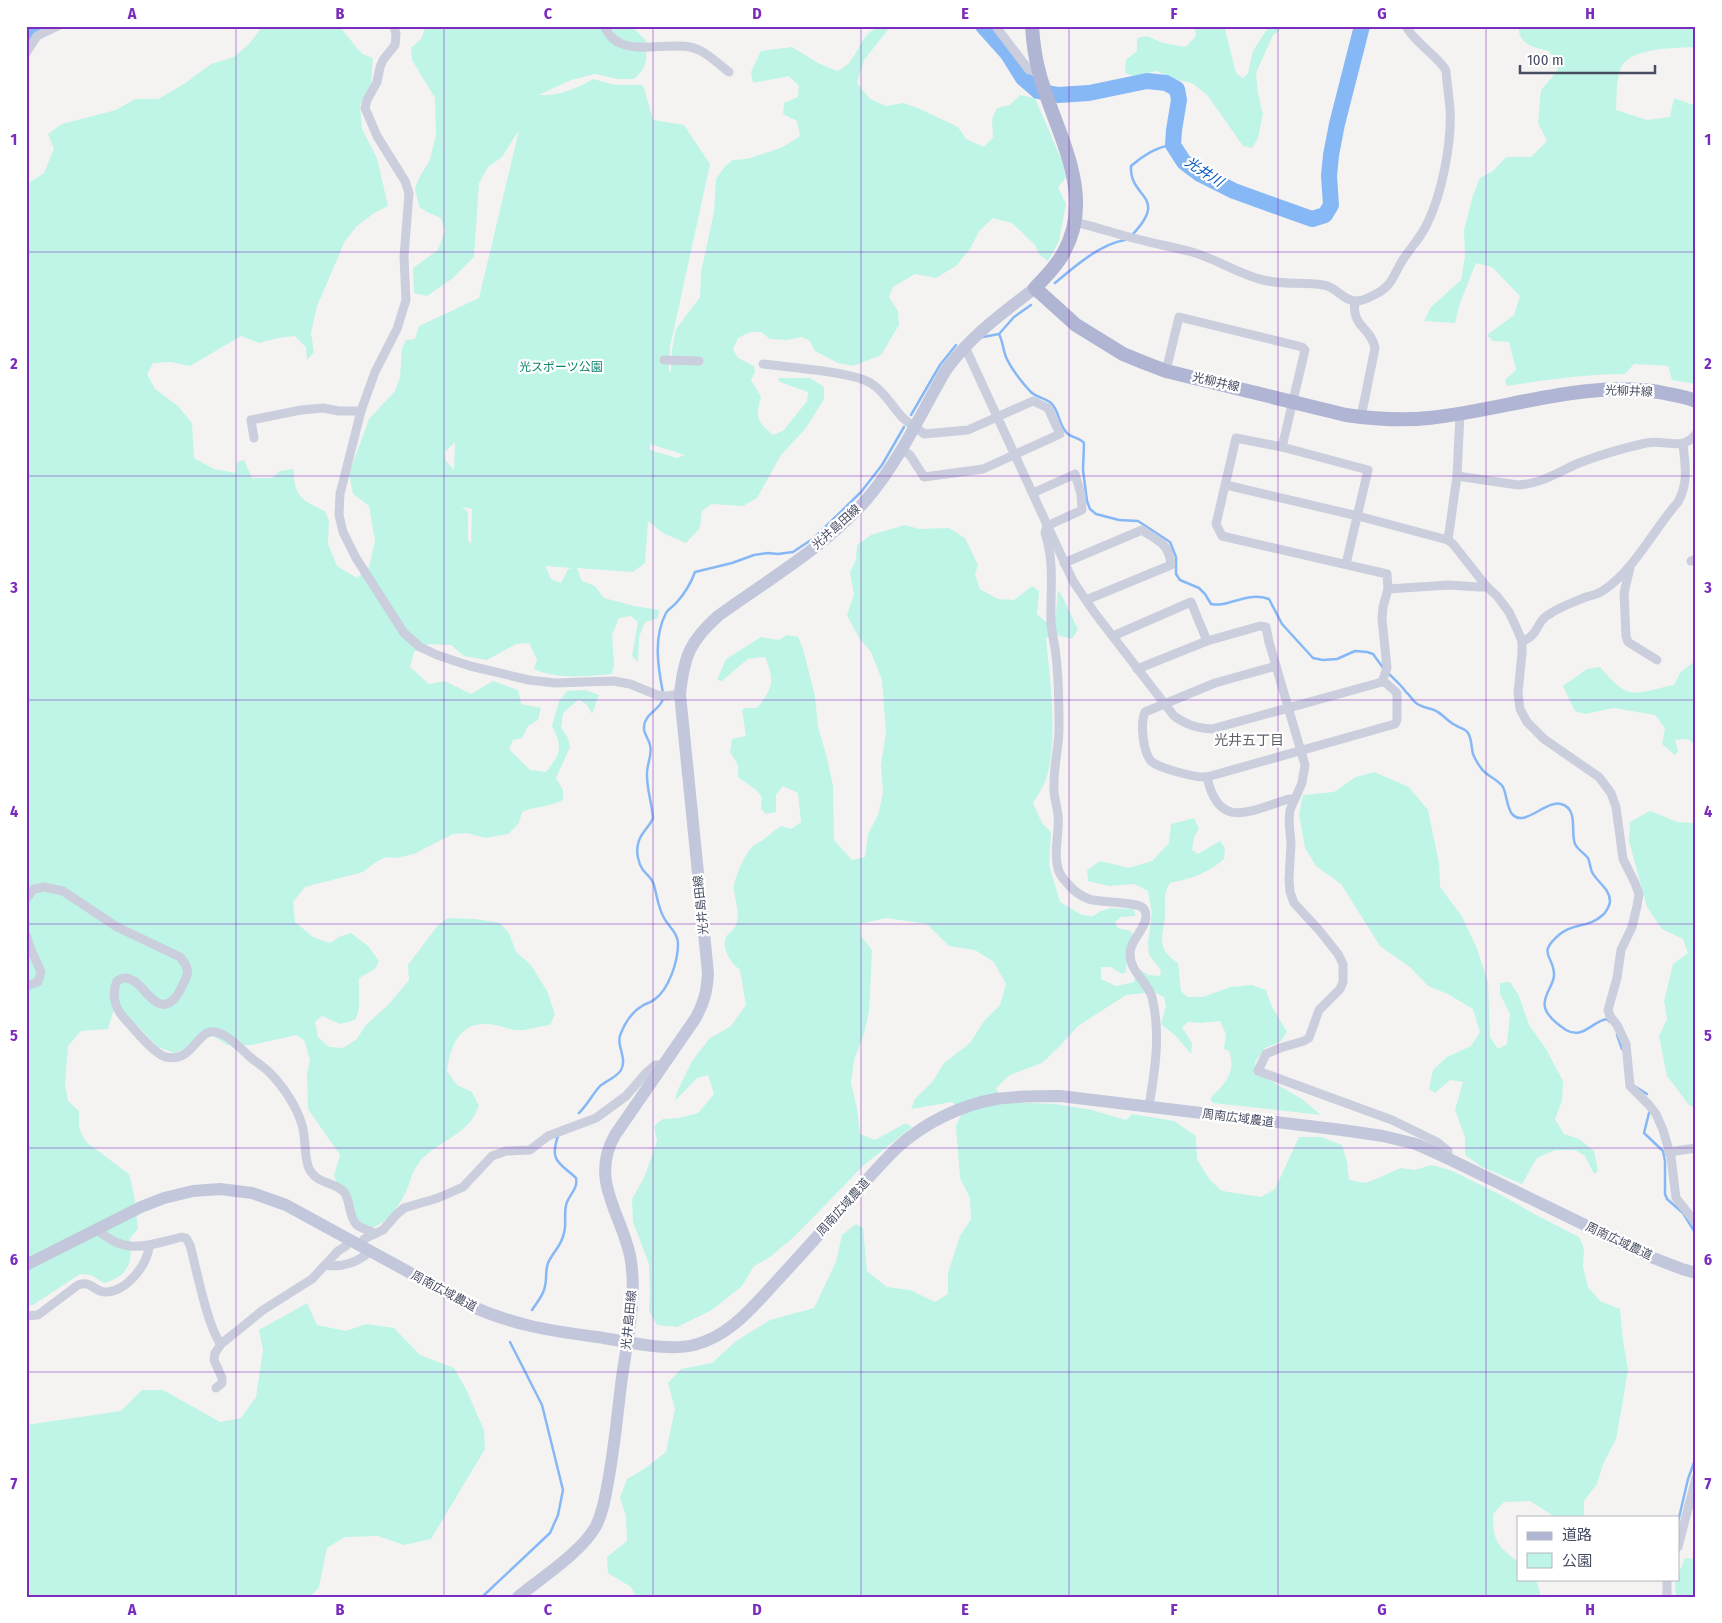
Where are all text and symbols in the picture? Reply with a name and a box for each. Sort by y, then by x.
text: A [127,4,137,23]
text: B [336,4,345,23]
text: C [544,4,553,23]
text: D [752,4,762,23]
text: E [961,4,969,23]
text: F [1170,4,1178,23]
text: G [1377,4,1387,23]
text: H [1585,4,1595,23]
scale bar [1520,42,1654,74]
text: 100 m [1527,51,1564,69]
text: 1 [11,130,17,149]
text: 1 [1705,130,1711,149]
water label: 光井川 [1182,153,1228,192]
text: 2 [9,354,18,373]
text: 2 [1703,354,1712,373]
park label: 光スポーツ公園 [519,360,603,374]
street label: 光柳井線 [1191,370,1241,394]
street label: 光柳井線 [1605,383,1653,399]
street label: 光井島田線 [809,502,863,552]
text: 3 [9,578,18,597]
text: 3 [1703,578,1712,597]
district label: 光井五丁目 [1214,732,1284,749]
text: 4 [10,802,18,821]
text: 4 [1704,802,1712,821]
street label: 光井島田線 [691,874,711,936]
text: 5 [10,1026,18,1045]
text: 5 [1704,1026,1712,1045]
street label: 周南広域農道 [1201,1107,1275,1129]
street label: 周南広域農道 [814,1176,872,1238]
street label: 周南広域農道 [1583,1219,1655,1263]
text: 6 [10,1250,18,1269]
text: 6 [1704,1250,1712,1269]
street label: 周南広域農道 [409,1268,479,1314]
street label: 光井島田線 [619,1289,639,1351]
text: 7 [11,1474,18,1493]
text: 7 [1705,1474,1712,1493]
legend [1517,1516,1680,1580]
text: 道路 [1562,1526,1592,1544]
text: 公園 [1562,1552,1592,1570]
text: A [127,1600,137,1619]
text: B [336,1600,345,1619]
text: C [544,1600,553,1619]
text: D [752,1600,762,1619]
text: E [961,1600,969,1619]
text: F [1170,1600,1178,1619]
text: G [1377,1600,1387,1619]
text: H [1585,1600,1595,1619]

